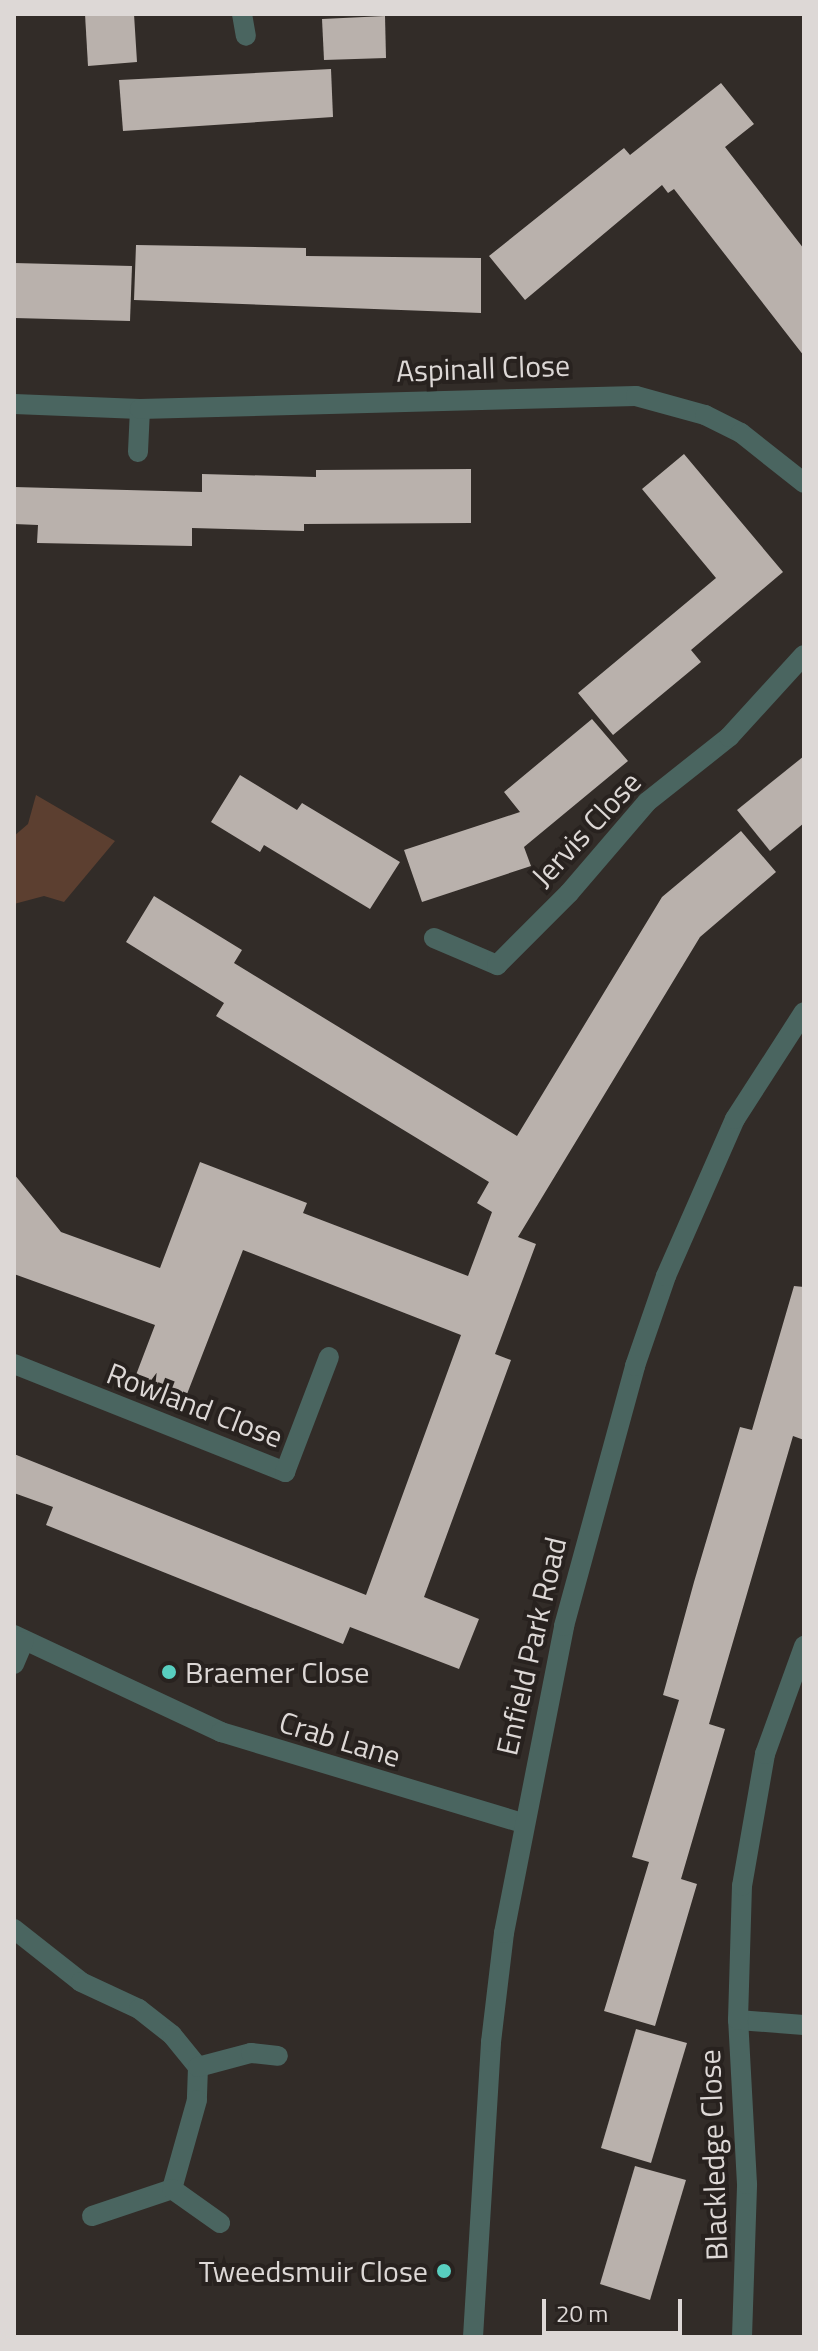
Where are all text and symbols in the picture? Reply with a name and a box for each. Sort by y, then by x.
street label: Aspinall Close [395,347,571,389]
street label: Jervis Close [524,764,648,894]
street label: Rowland Close [102,1355,288,1455]
street label: Enfield Park Road [488,1533,574,1759]
place label: Braemer Close [185,1654,369,1690]
marker: Braemer Close [160,1663,178,1681]
street label: Crab Lane [275,1704,405,1774]
street label: Blackledge Close [691,2049,735,2261]
place label: Tweedsmuir Close [199,2253,428,2289]
marker: Tweedsmuir Close [435,2262,453,2280]
scale bar [546,2283,686,2333]
text: 20 m [556,2295,608,2331]

